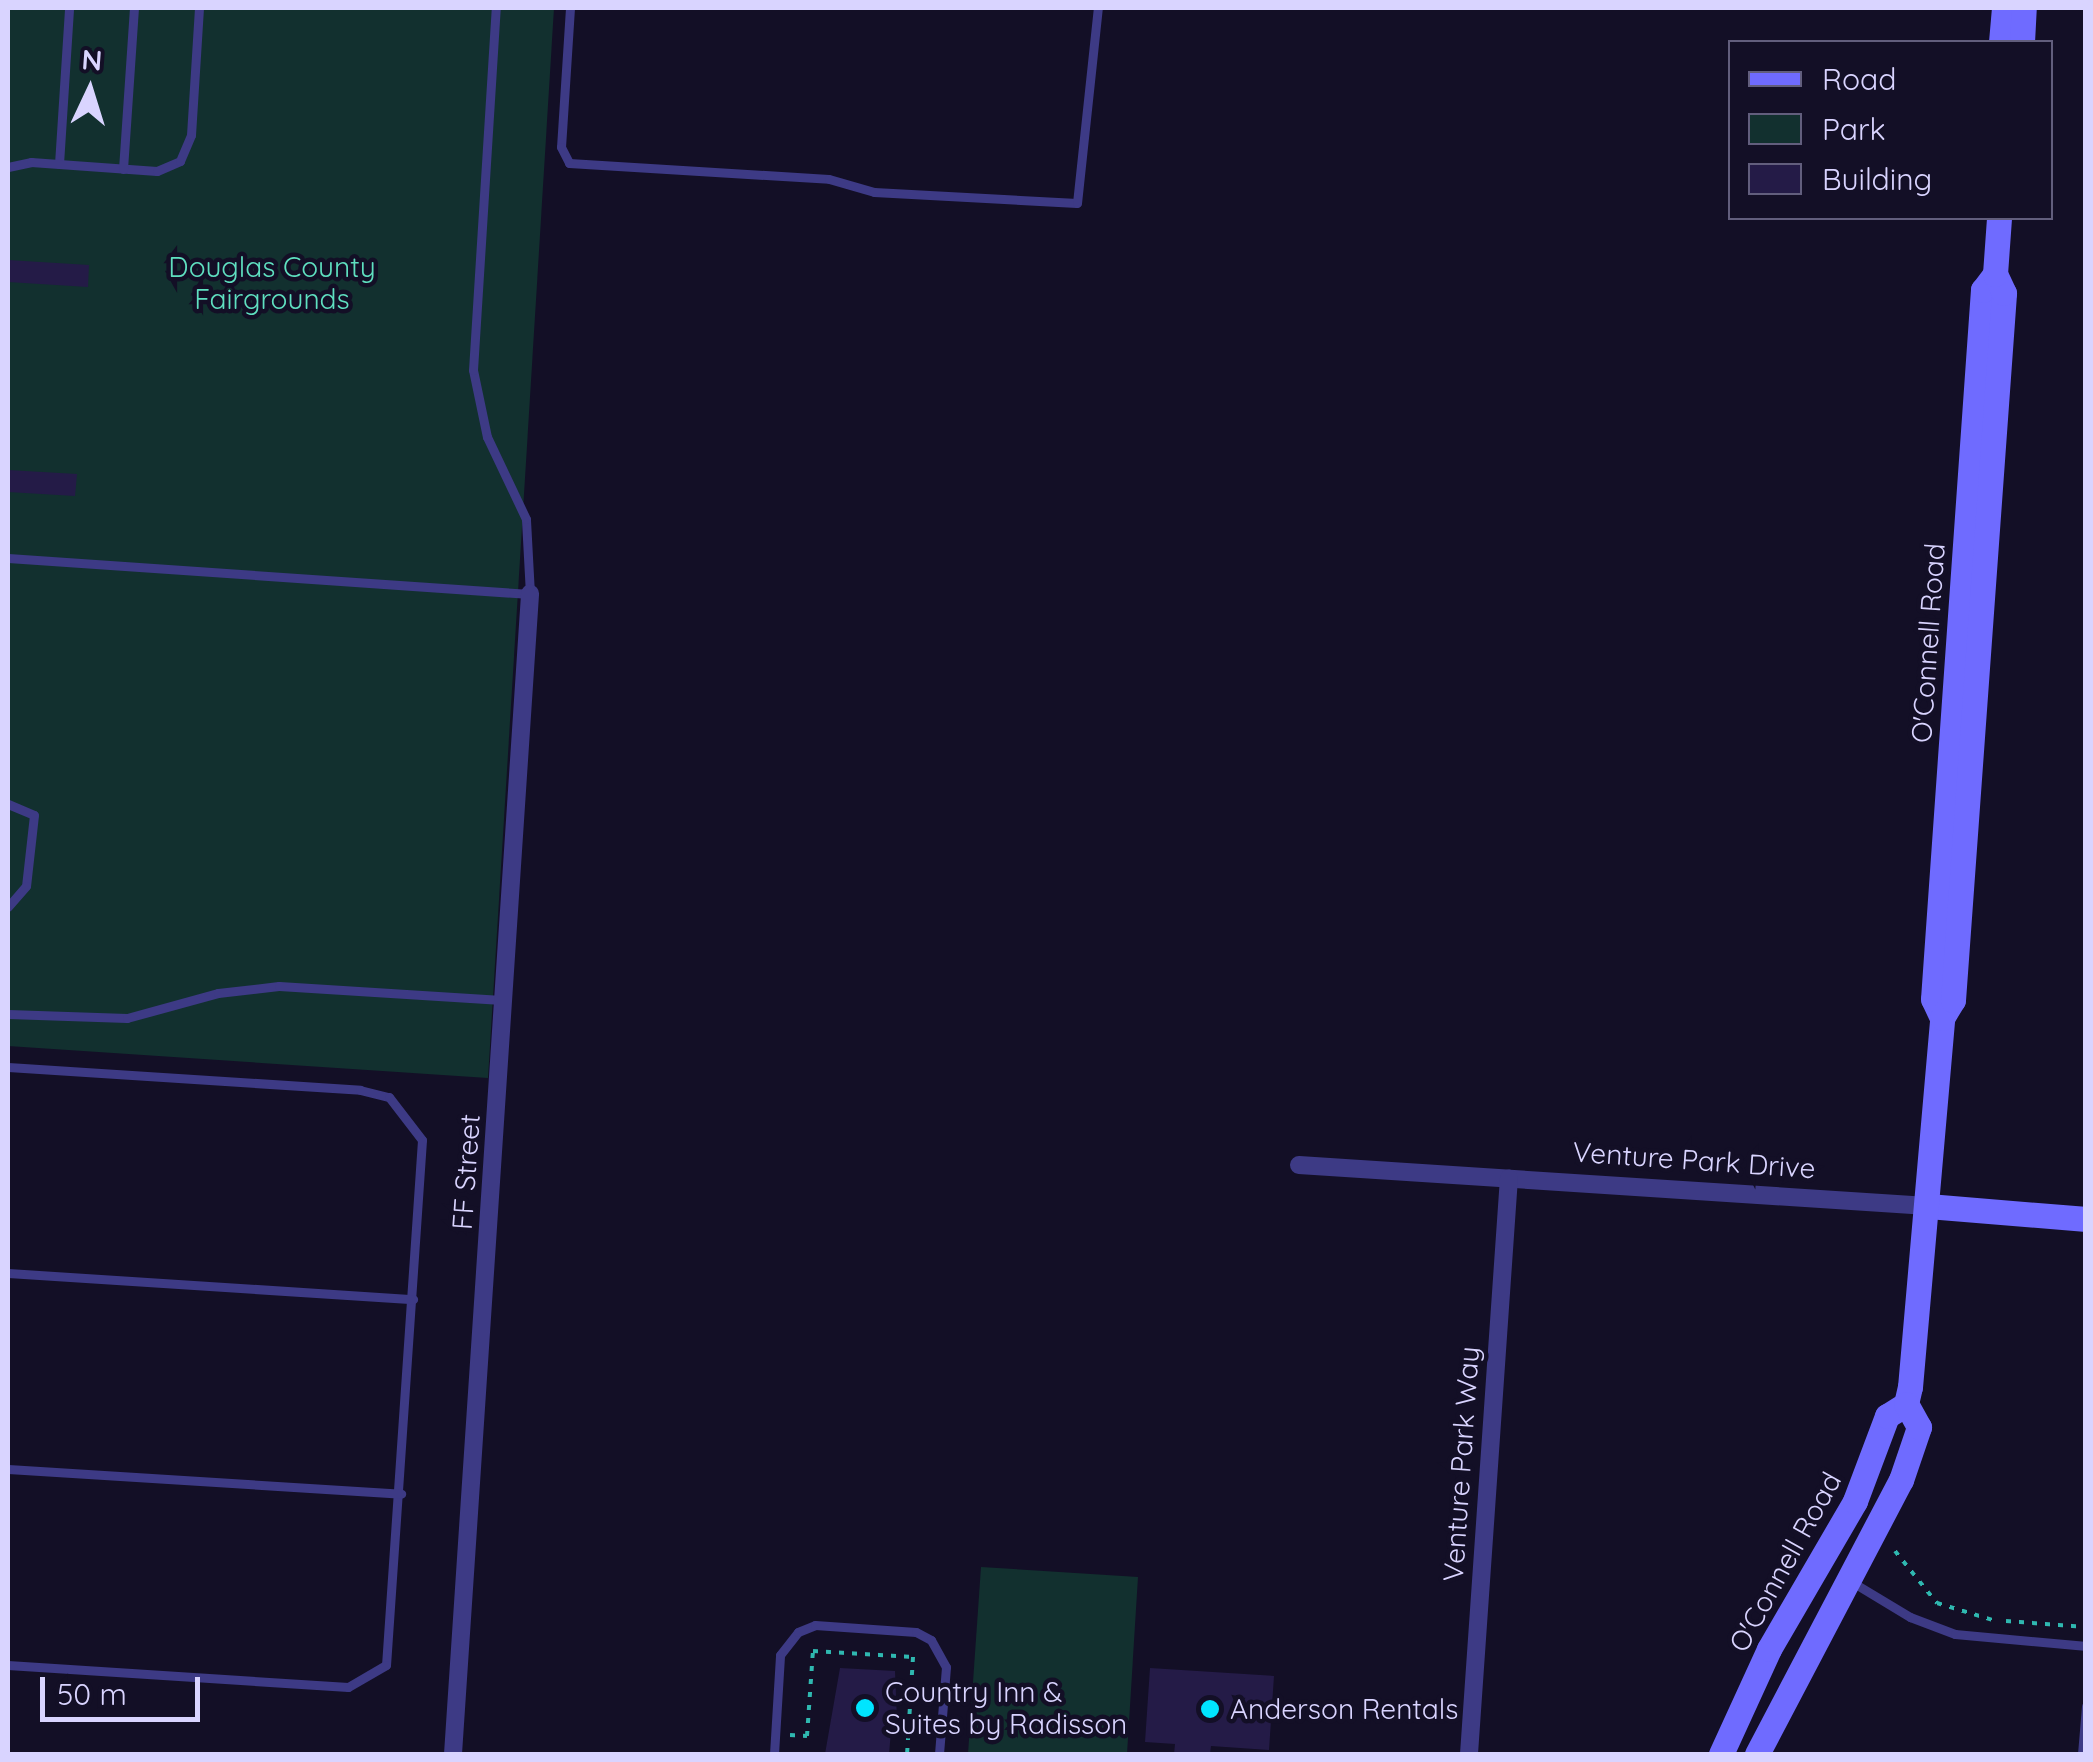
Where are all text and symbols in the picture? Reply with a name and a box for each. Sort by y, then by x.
north arrow [40,40,140,140]
legend [1728,40,2053,220]
text: N [81,41,104,78]
text: Road [1822,60,1896,98]
text: Park [1822,110,1886,148]
text: Building [1822,160,1932,198]
park label: Douglas County Fairgrounds [168,250,376,316]
street label: O'Connell Road [1904,542,1952,744]
street label: FF Street [445,1113,487,1231]
street label: Venture Park Drive [1571,1135,1817,1185]
street label: Venture Park Way [1436,1345,1486,1583]
street label: O'Connell Road [1722,1466,1848,1658]
scale bar [45,1657,205,1719]
text: 50 m [57,1675,127,1713]
place label: Country Inn & Suites by Radisson [885,1675,1127,1741]
place label: Anderson Rentals [1230,1692,1458,1726]
marker: Country Inn & Suites by Radisson [854,1697,876,1719]
marker: Anderson Rentals [1199,1698,1221,1720]

